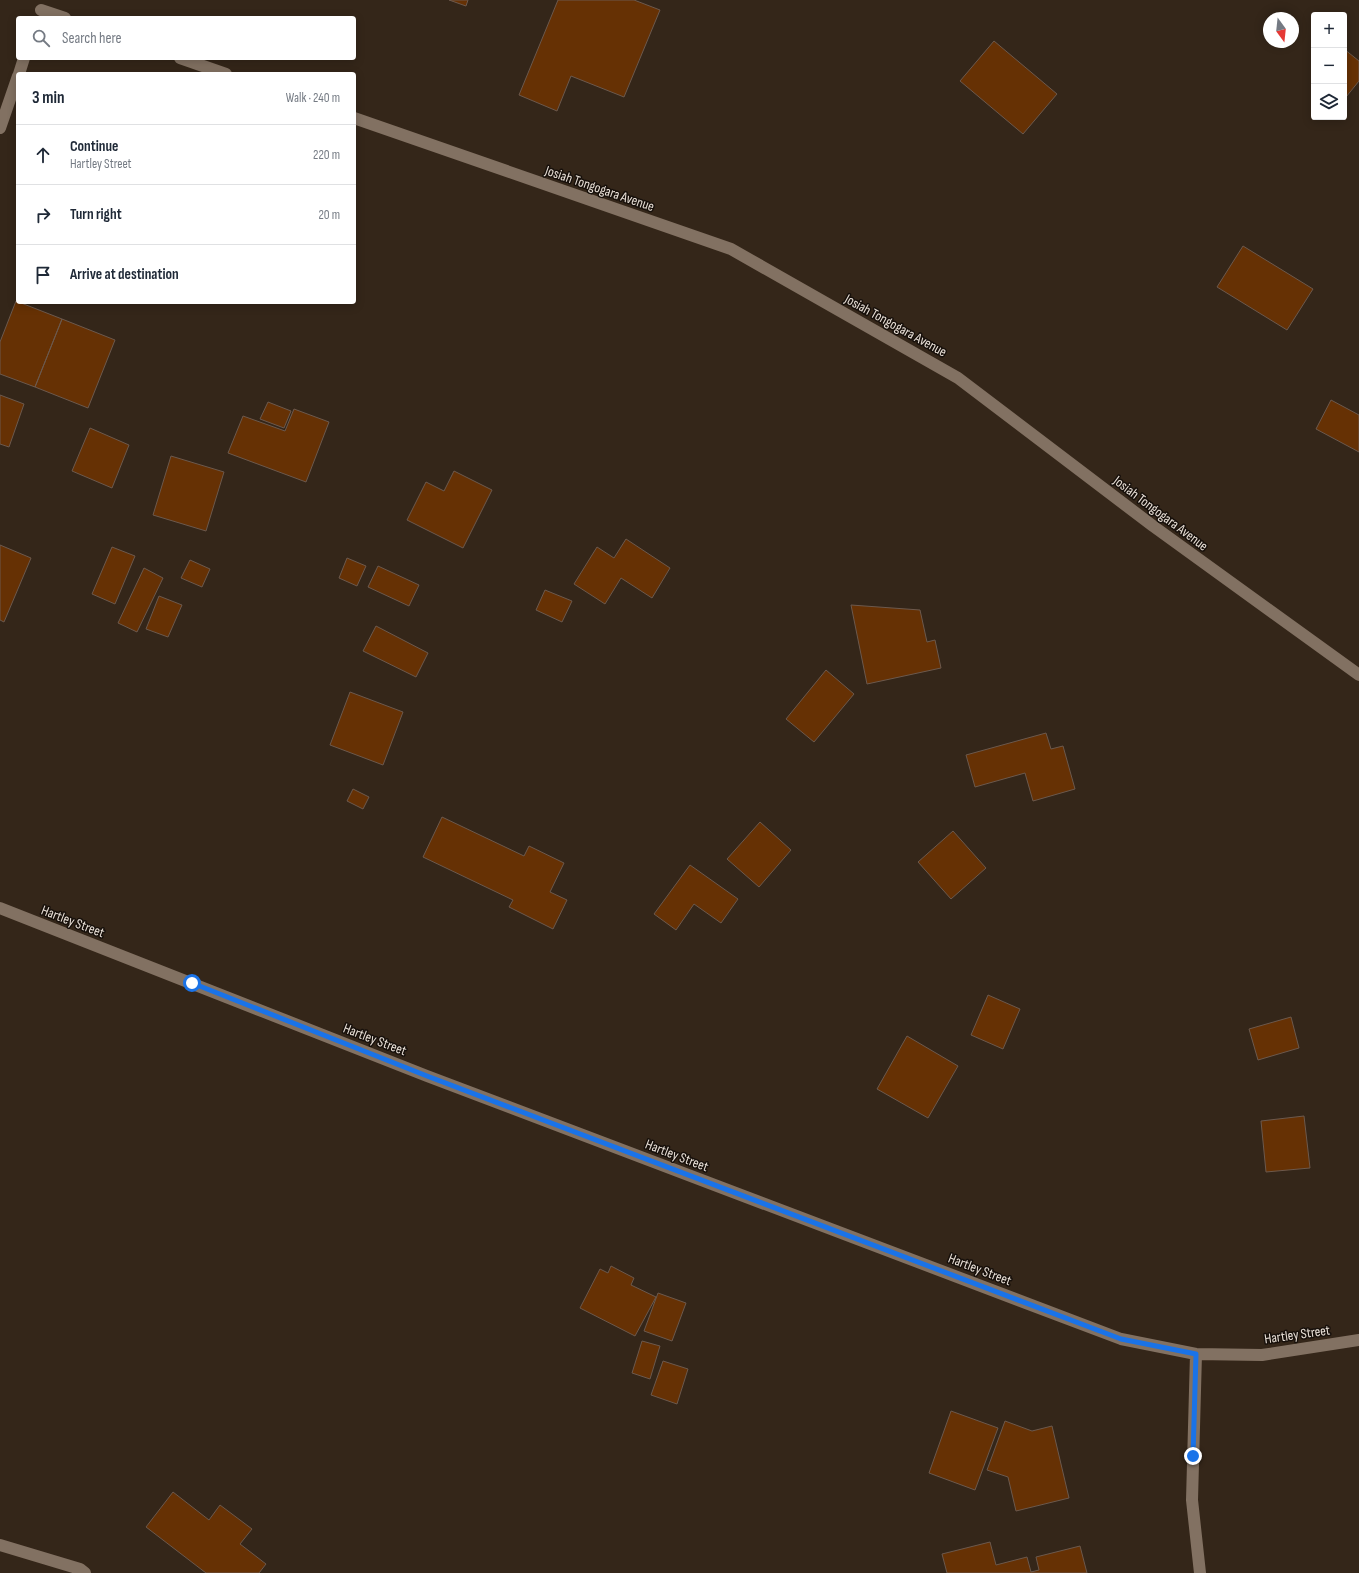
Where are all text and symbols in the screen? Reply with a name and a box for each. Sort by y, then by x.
north arrow [1263,12,1299,48]
map controls [1311,12,1347,120]
button: + [1311,12,1347,48]
search box [16,16,356,60]
icon: search [30,27,52,49]
text: Search here [62,29,122,48]
button: − [1311,48,1347,84]
button: layers [1311,84,1347,120]
text: 3 min [32,88,65,108]
text: Walk · 240 m [286,90,340,106]
text: Continue [70,137,119,156]
icon: ahead [32,144,54,166]
text: 220 m [313,147,340,163]
text: Hartley Street [70,156,132,172]
street label: Josiah Tongogara Avenue [542,162,657,215]
icon: right [32,204,54,226]
text: Turn right [70,205,122,224]
text: 20 m [318,207,340,223]
icon: arrive [32,264,54,286]
text: Arrive at destination [70,265,179,284]
street label: Josiah Tongogara Avenue [841,290,950,361]
street label: Josiah Tongogara Avenue [1109,472,1211,555]
street label: Hartley Street [39,902,107,941]
route start [183,974,201,992]
street label: Hartley Street [341,1020,409,1059]
street label: Hartley Street [643,1136,711,1175]
street label: Hartley Street [946,1250,1014,1289]
street label: Hartley Street [1263,1321,1331,1348]
route end [1184,1447,1202,1465]

